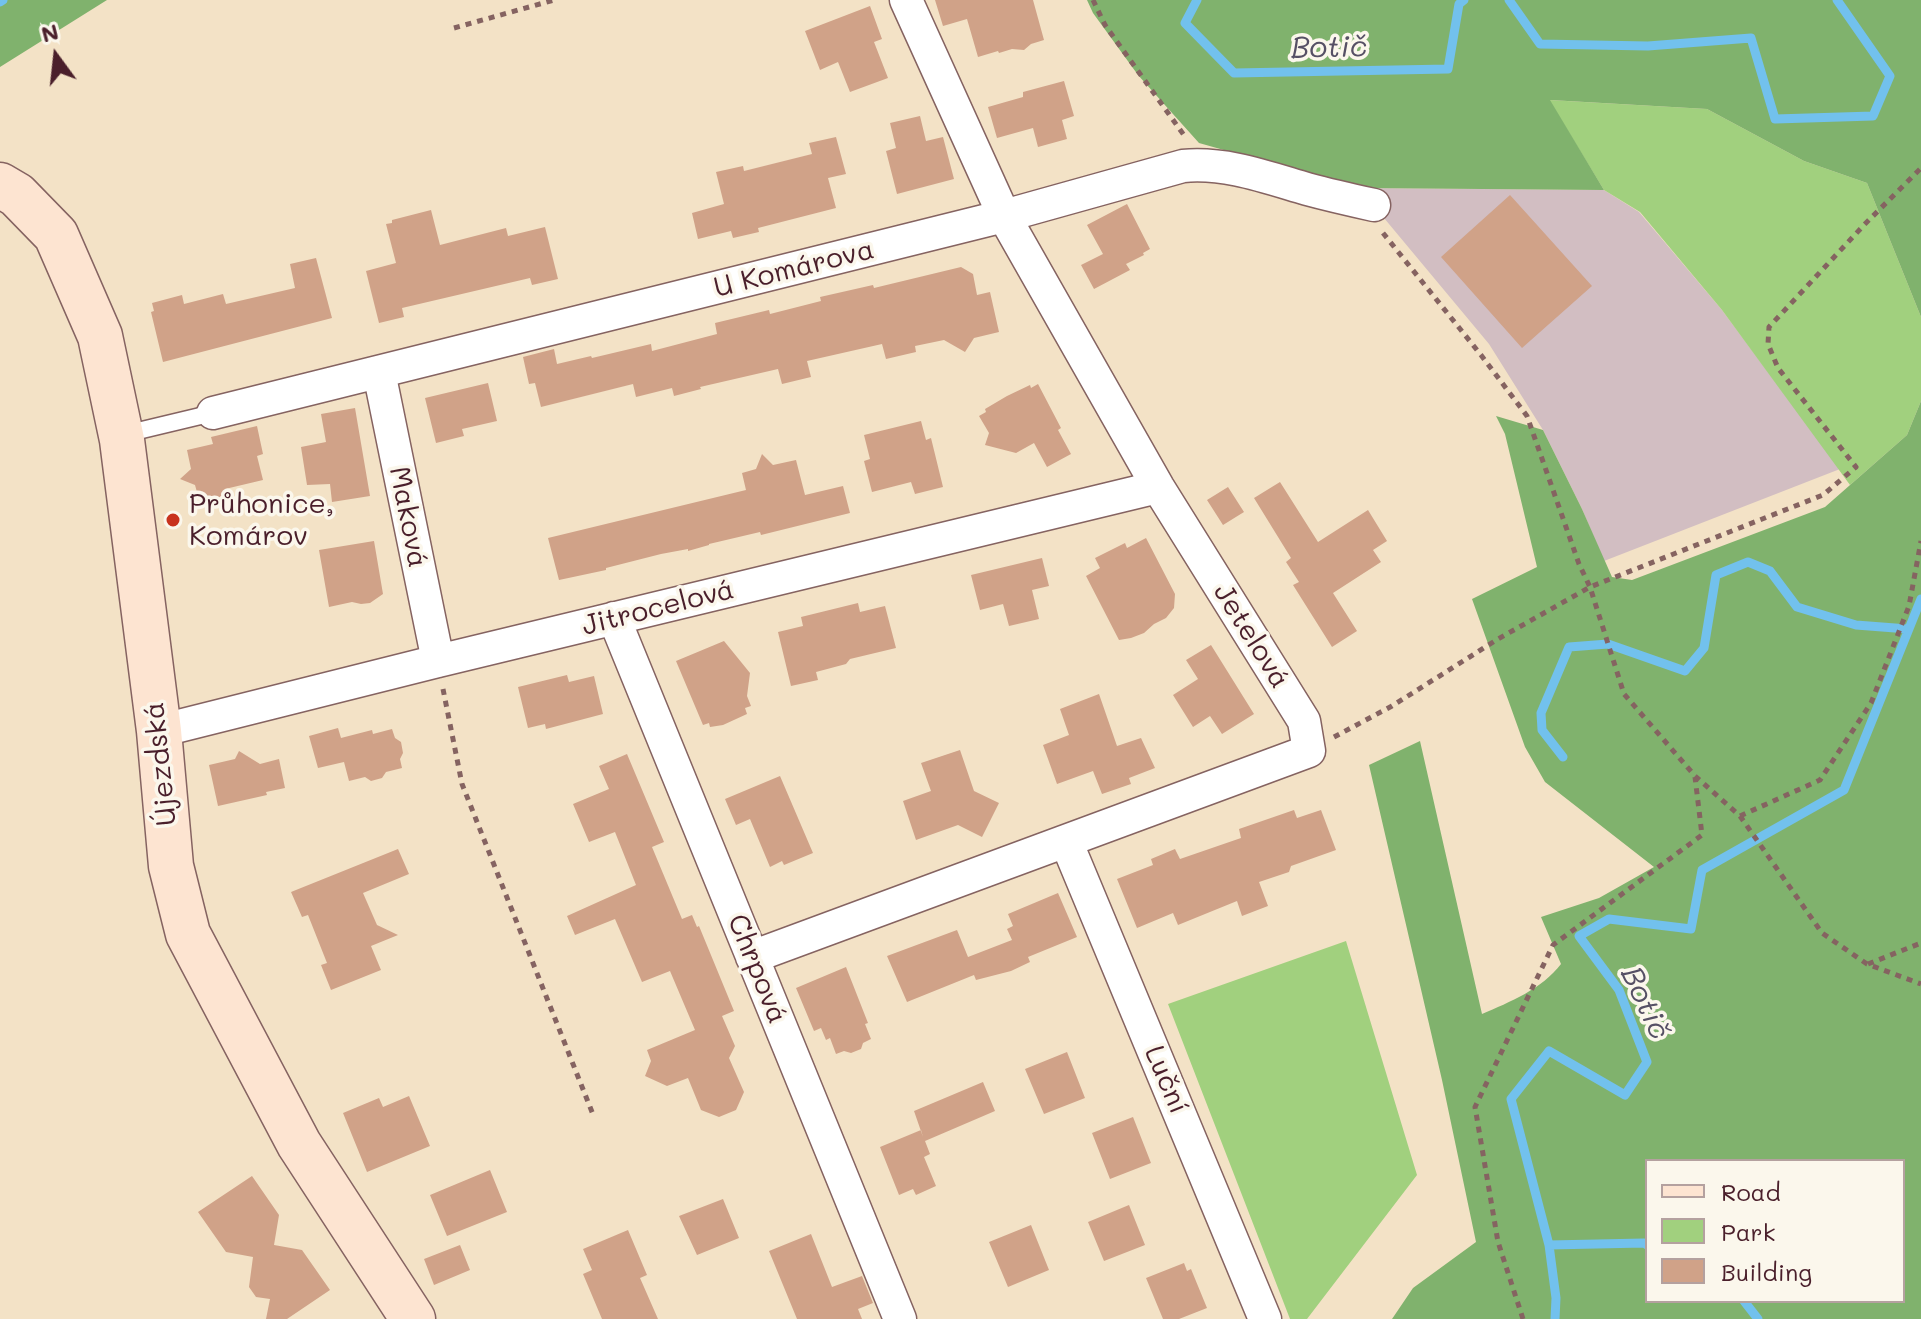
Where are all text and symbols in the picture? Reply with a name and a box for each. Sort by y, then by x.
north arrow [16,16,96,96]
text: N [38,16,61,49]
water label: Botič [1290,29,1368,67]
street label: U Komárova [710,233,878,305]
street label: Maková [382,464,434,570]
place label: Průhonice, Komárov [189,487,334,553]
marker: Průhonice, Komárov [164,511,182,529]
street label: Jitrocelová [579,573,737,643]
street label: Jetelová [1206,577,1296,695]
street label: Újezdská [138,700,184,828]
street label: Chrpová [720,909,794,1029]
water label: Botič [1613,961,1677,1045]
street label: Luční [1137,1041,1195,1119]
legend [1645,1159,1905,1303]
text: Road [1721,1176,1781,1207]
text: Park [1721,1216,1775,1247]
text: Building [1721,1256,1812,1287]

